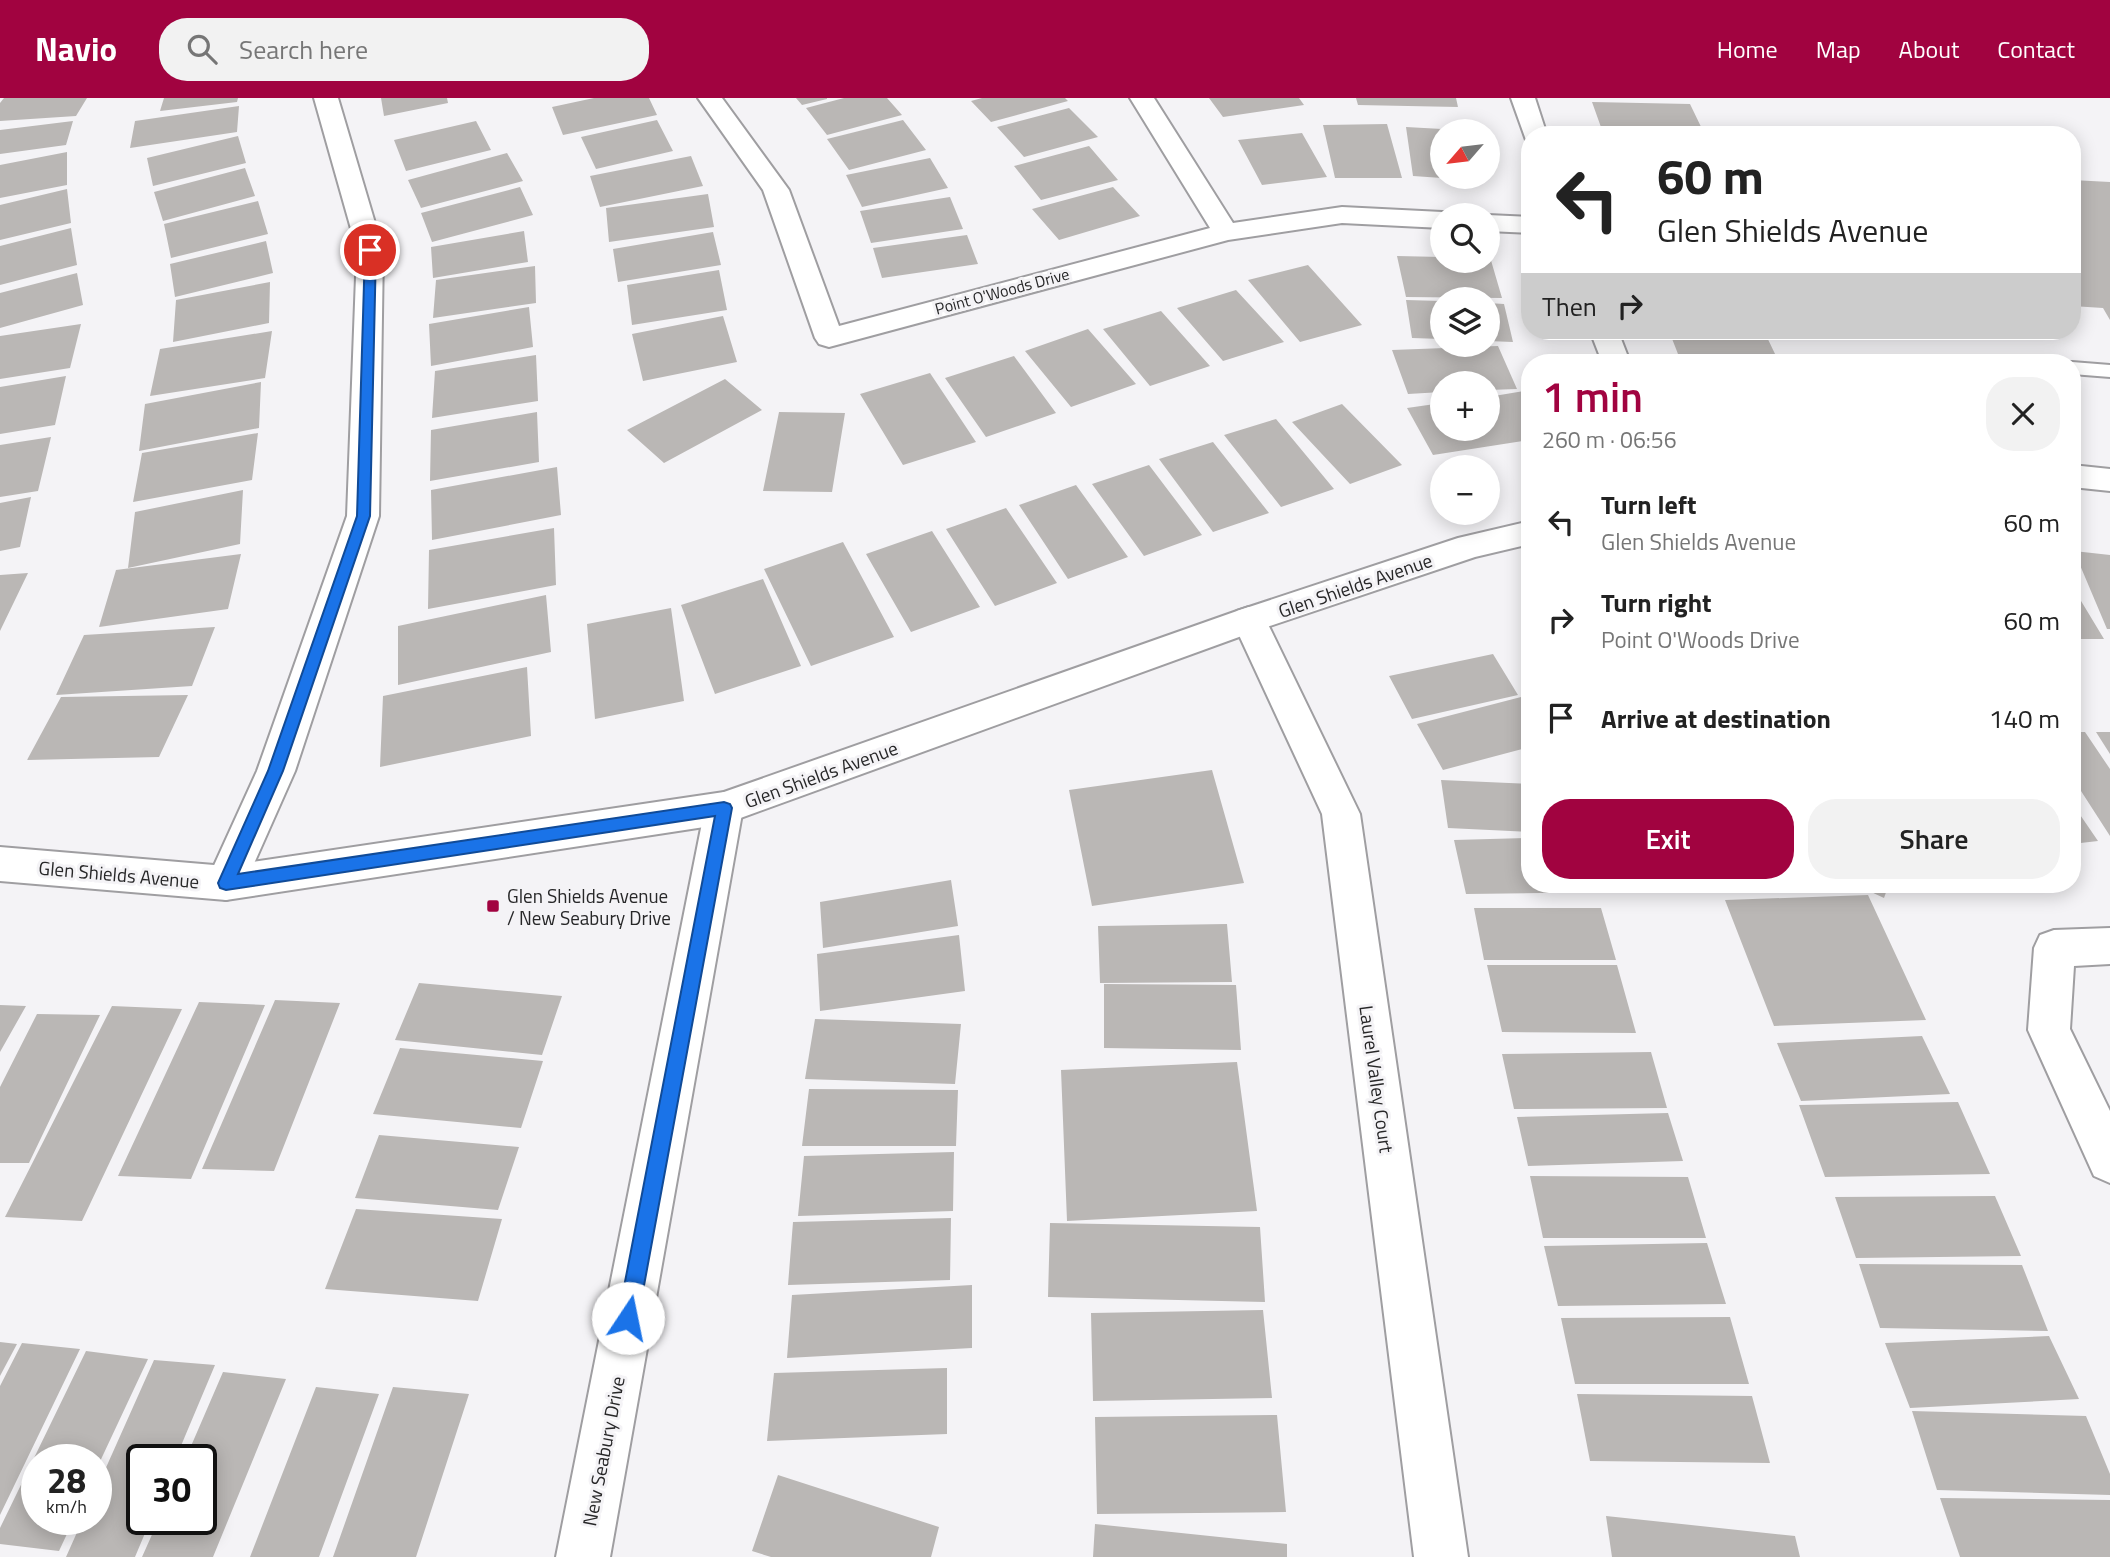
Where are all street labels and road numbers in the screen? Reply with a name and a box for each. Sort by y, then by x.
street label: Point O'Woods Drive [932,262,1072,320]
street label: Glen Shields Avenue [1274,545,1436,625]
street label: Glen Shields Avenue [740,733,902,815]
street label: Glen Shields Avenue [37,853,201,895]
street label: Laurel Valley Court [1352,1004,1402,1155]
street label: New Seabury Drive [574,1374,632,1528]

